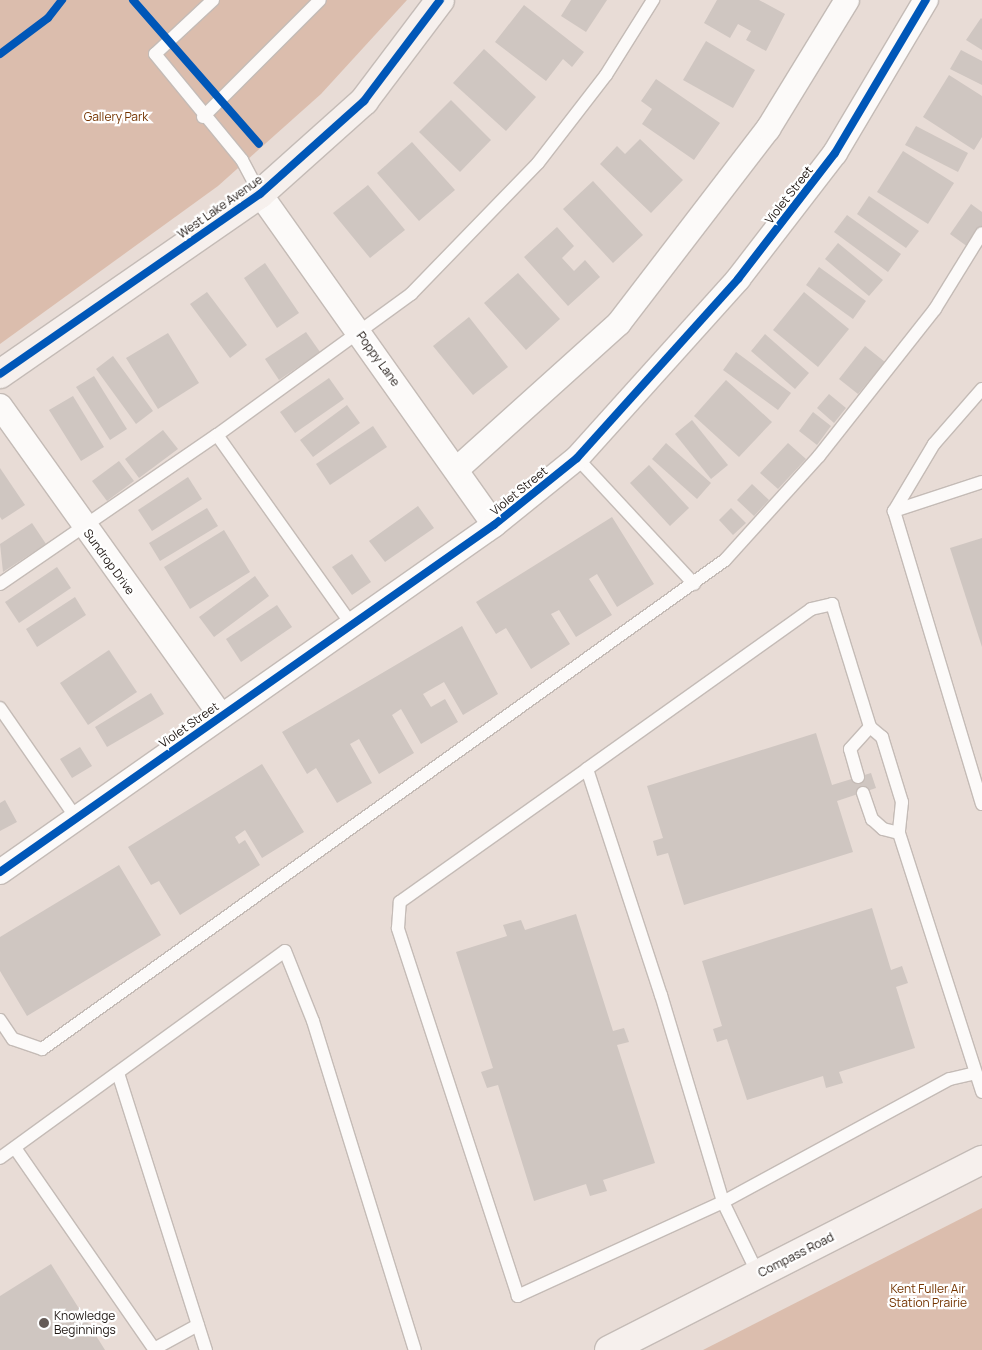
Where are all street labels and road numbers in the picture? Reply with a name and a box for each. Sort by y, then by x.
street label: Violet Street [762,163,816,227]
street label: West Lake Avenue [175,172,265,242]
street label: Poppy Lane [353,329,403,389]
street label: Violet Street [488,464,550,518]
street label: Sundrop Drive [80,526,138,598]
street label: Violet Street [157,699,221,751]
street label: Compass Road [756,1230,836,1280]

